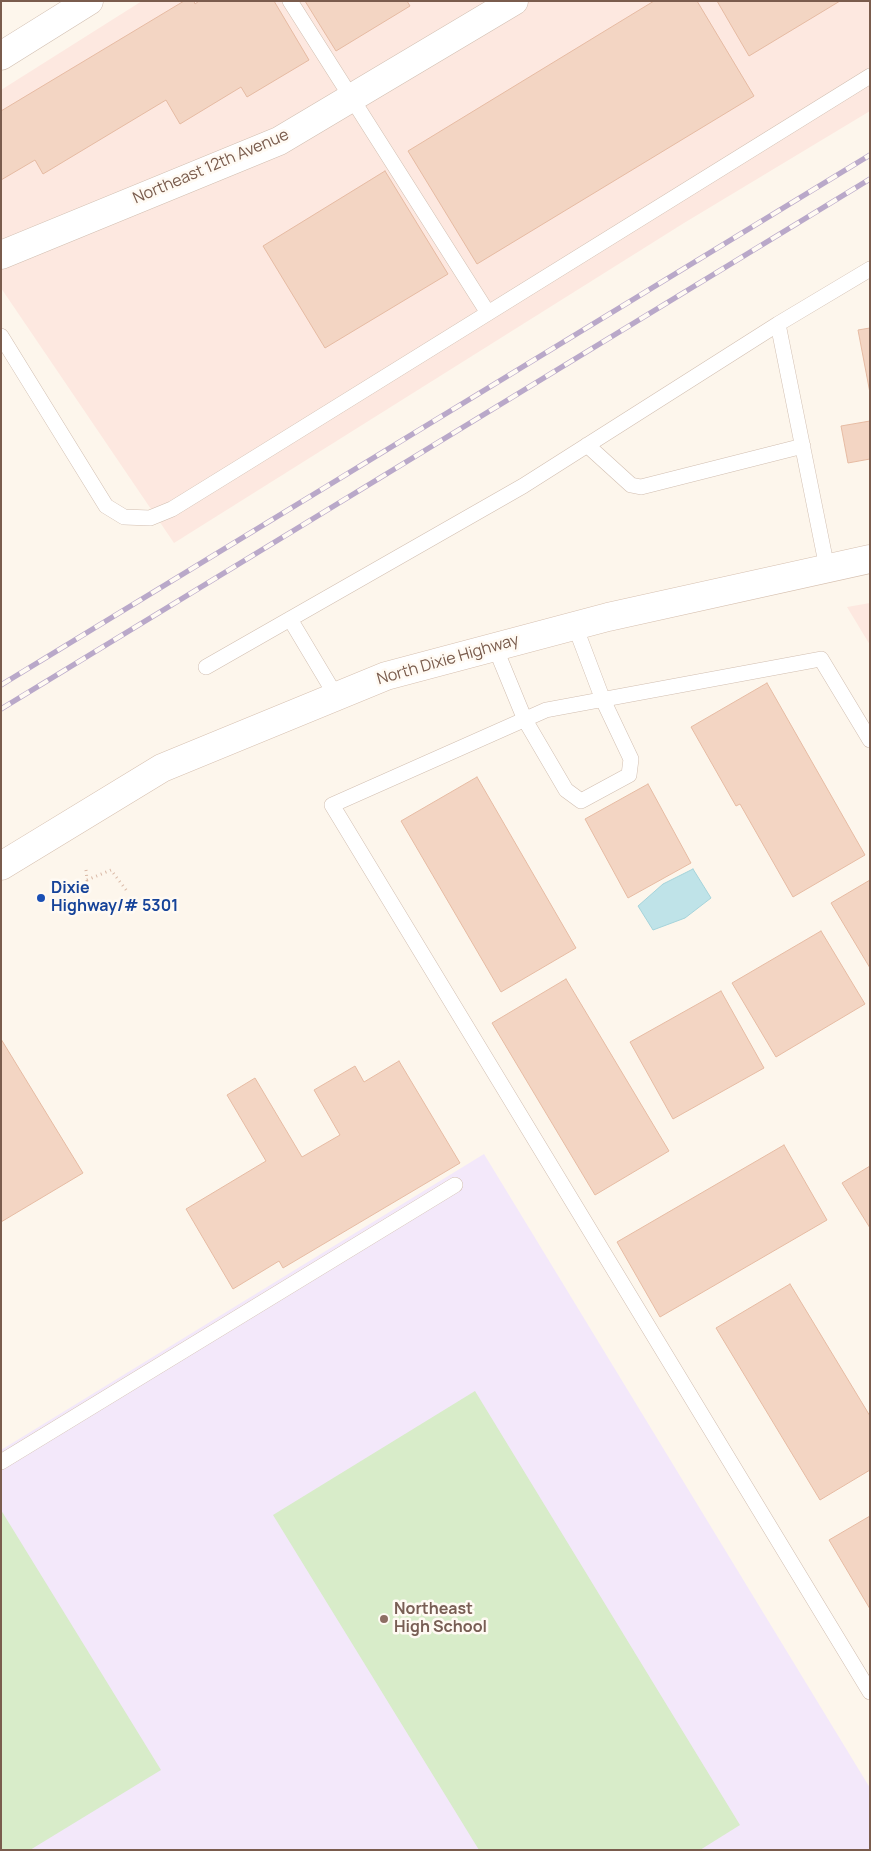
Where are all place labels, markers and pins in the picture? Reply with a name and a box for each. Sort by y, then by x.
place label: Dixie Highway/# 5301 [51,879,178,917]
marker: Dixie Highway/# 5301 [35,892,47,904]
place label: Northeast High School [394,1600,487,1638]
marker: Northeast High School [378,1613,390,1625]

